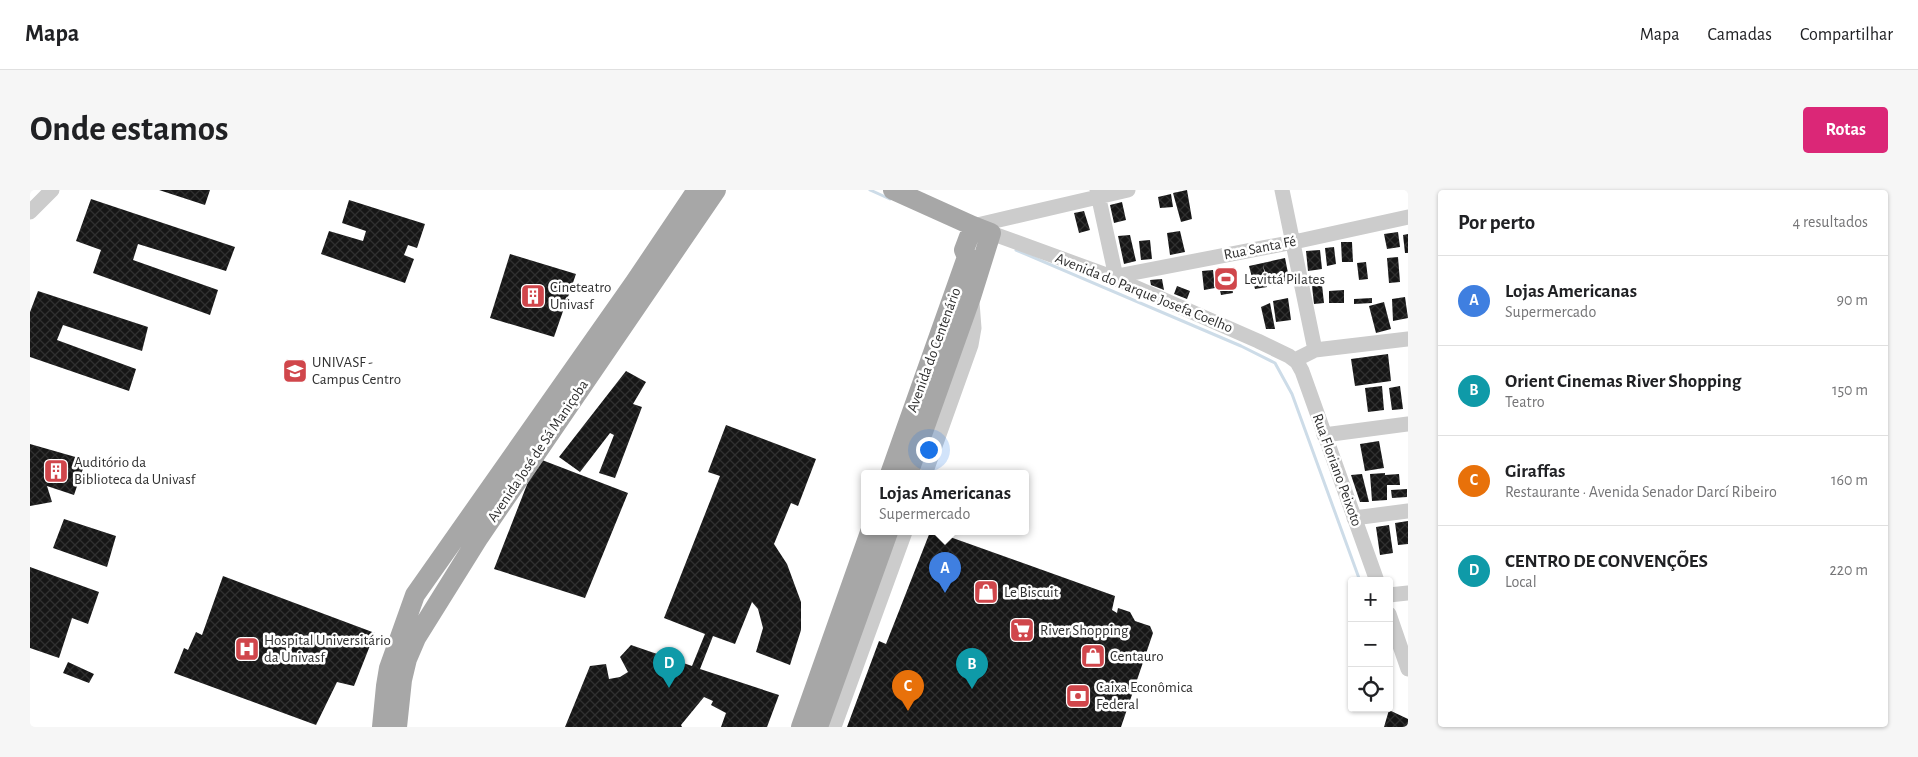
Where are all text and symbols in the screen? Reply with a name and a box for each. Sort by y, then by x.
text: Mapa [25,22,79,46]
text: Mapa [1640,26,1679,44]
text: Camadas [1707,26,1772,44]
text: Compartilhar [1800,26,1893,44]
button: Rotas [1803,107,1888,153]
text: Onde estamos [30,112,229,147]
text: Por perto [1458,212,1535,233]
text: 4 resultados [1793,214,1868,230]
street label: Rua Santa Fé [1223,234,1298,262]
street label: Avenida do Parque Josefa Coelho [1053,250,1235,336]
sports icon: Levittá Pilates [1213,266,1239,292]
place label: Levittá Pilates [1244,272,1325,287]
place label: Cineteatro Univasf [550,280,612,312]
text: Lojas Americanas [1505,282,1637,301]
building icon: Cineteatro Univasf [520,283,546,309]
street label: Avenida do Centenário [904,286,964,414]
text: A [1469,292,1479,308]
text: 90 m [1837,292,1868,308]
text: Supermercado [1505,304,1596,320]
place label: UNIVASF - Campus Centro [312,355,401,387]
school or university icon: UNIVASF - Campus Centro [282,358,308,384]
text: Orient Cinemas River Shopping [1505,372,1741,391]
street label: Avenida José de Sá Maniçoba [485,377,591,525]
text: B [1469,382,1479,398]
text: 150 m [1832,382,1868,398]
text: Teatro [1505,394,1545,410]
street label: Rua Floriano Peixoto [1310,412,1364,528]
your location [916,437,942,463]
place label: Auditório da Biblioteca da Univasf [74,455,197,487]
building icon: Auditório da Biblioteca da Univasf [43,458,69,484]
text: Giraffas [1505,462,1565,481]
popup [861,470,1029,535]
text: C [1470,472,1478,488]
text: 160 m [1831,472,1868,488]
text: Lojas Americanas [879,484,1011,503]
text: Restaurante · Avenida Senador Darcí Ribeiro [1505,484,1777,500]
text: Supermercado [879,506,970,522]
pin: A [929,552,961,593]
text: CENTRO DE CONVENÇÕES [1505,552,1708,571]
text: D [1469,562,1479,578]
text: 220 m [1830,562,1868,578]
text: Local [1505,574,1537,590]
map controls [1348,577,1393,712]
button: + [1348,577,1393,622]
shop icon: Le Biscuit [973,579,999,605]
place label: Le Biscuit [1004,585,1059,600]
supermarket icon: River Shopping [1009,617,1035,643]
button: − [1348,622,1393,667]
place label: River Shopping [1040,623,1129,638]
place label: Hospital Universitário da Univasf [264,633,391,665]
hospital icon: Hospital Universitário da Univasf [234,636,260,662]
shop icon: Centauro [1080,643,1106,669]
pin: D [653,647,685,688]
pin: B [956,648,988,689]
place label: Centauro [1110,649,1164,664]
button: locate [1348,667,1393,712]
pin: C [892,670,924,711]
place label: Caixa Econômica Federal [1096,680,1193,712]
bank icon: Caixa Econômica Federal [1065,683,1091,709]

